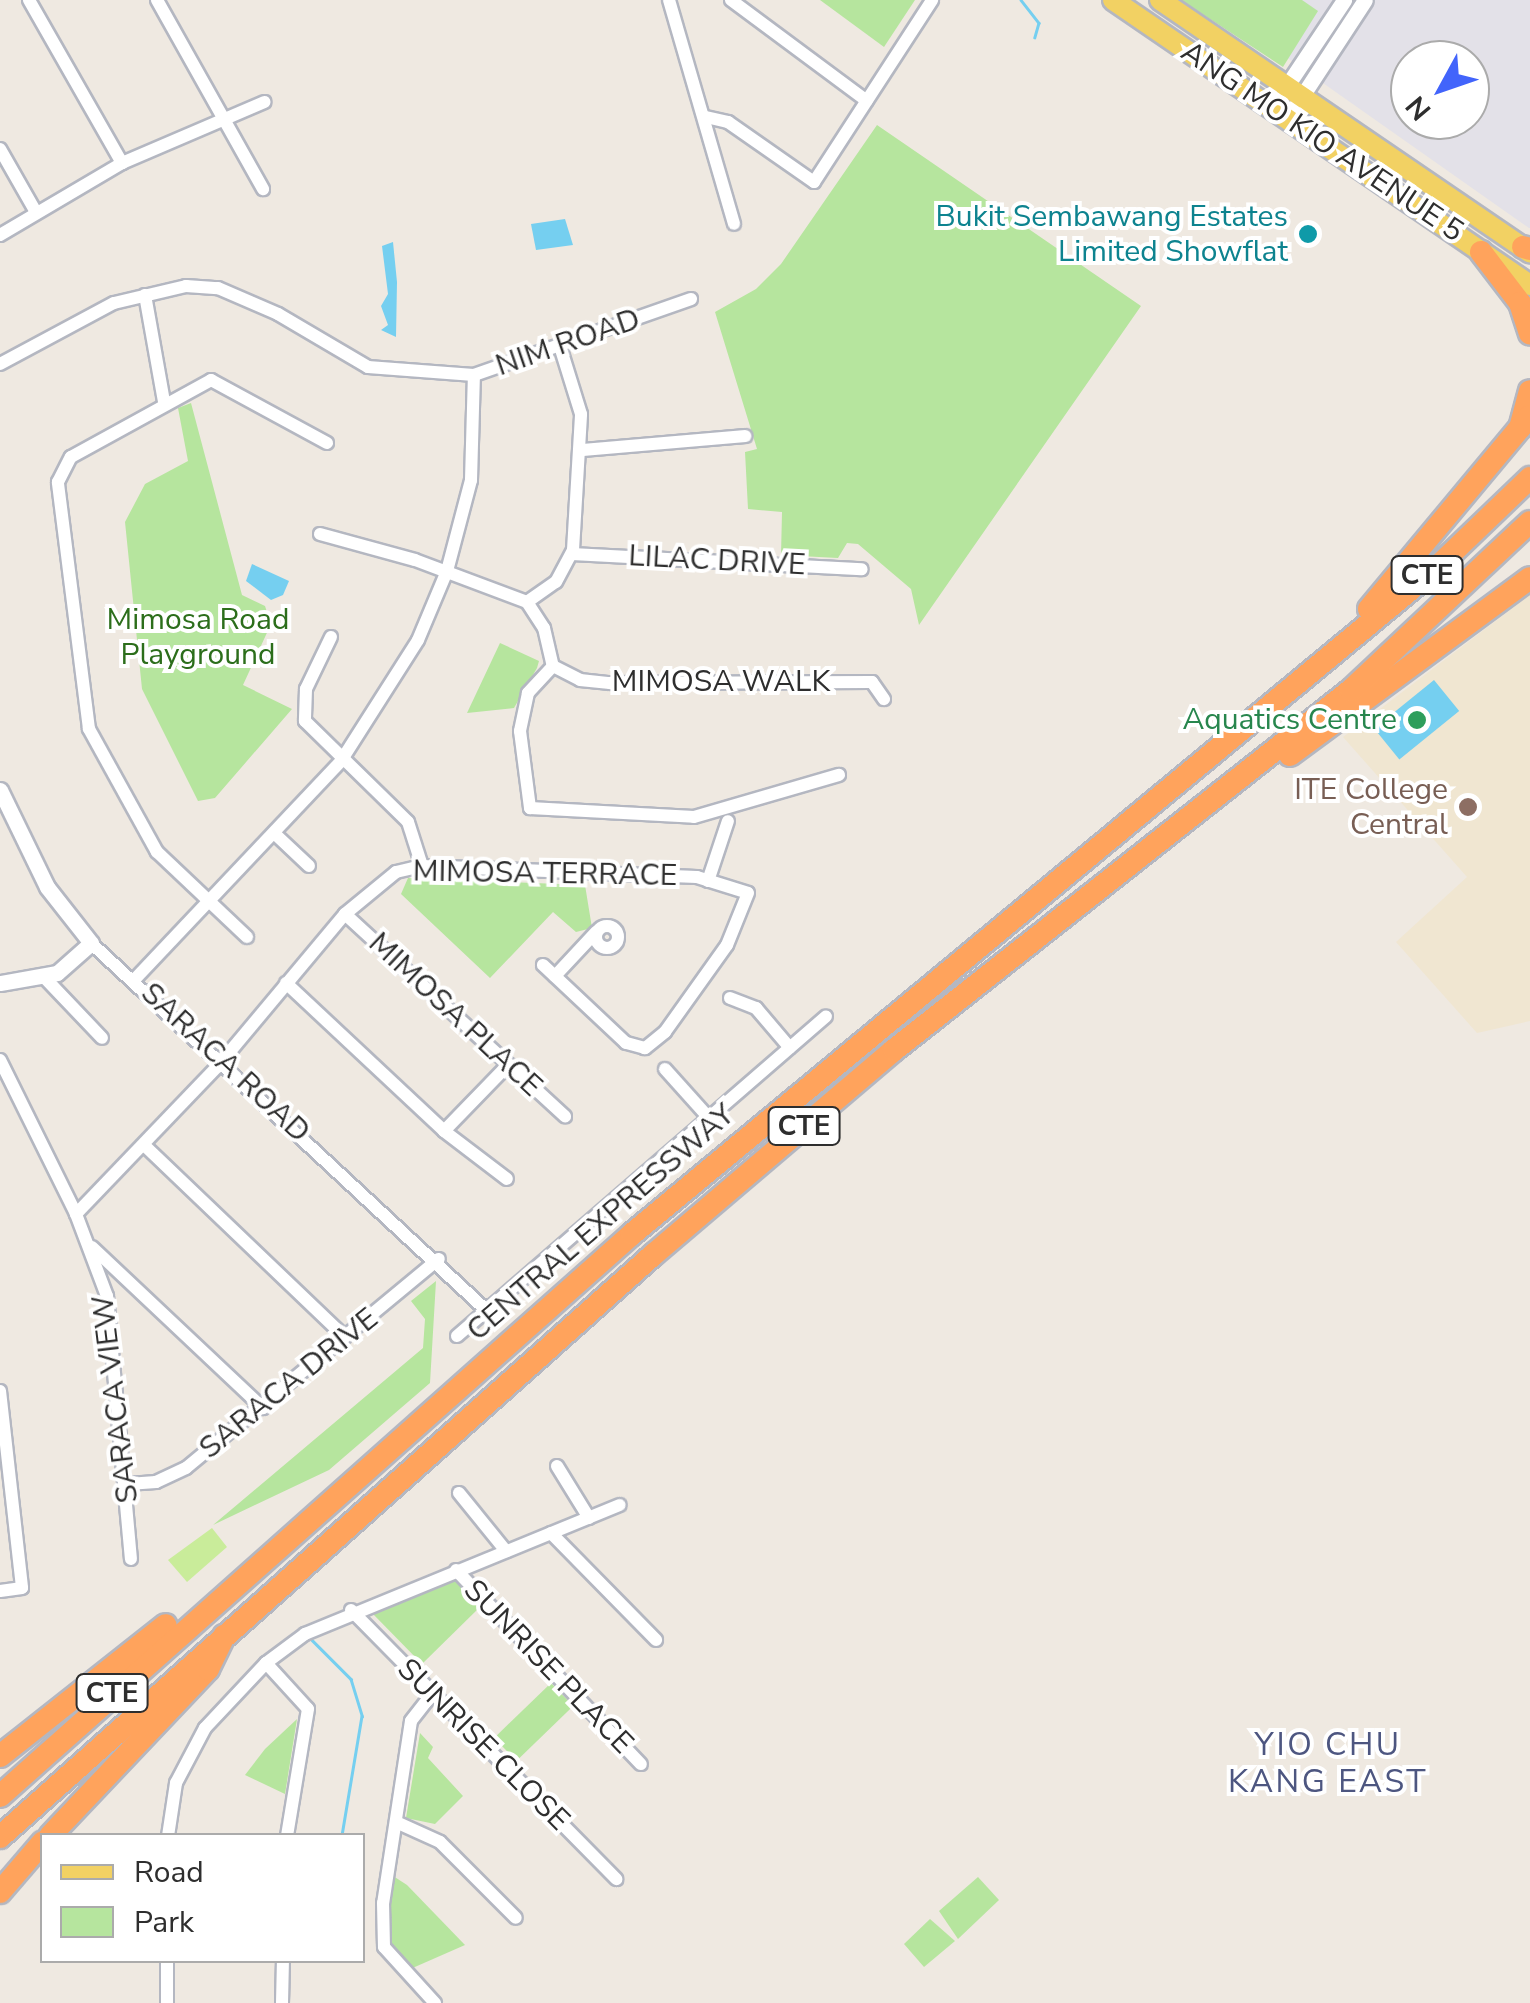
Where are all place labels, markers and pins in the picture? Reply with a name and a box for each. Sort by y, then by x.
place label: Bukit Sembawang Estates Limited Showflat [936,199,1288,270]
marker: Bukit Sembawang Estates Limited Showflat [1297,223,1319,245]
place label: Aquatics Centre [1182,702,1397,738]
marker: Aquatics Centre [1406,709,1428,731]
place label: ITE College Central [1294,772,1448,842]
marker: ITE College Central [1457,796,1479,818]

